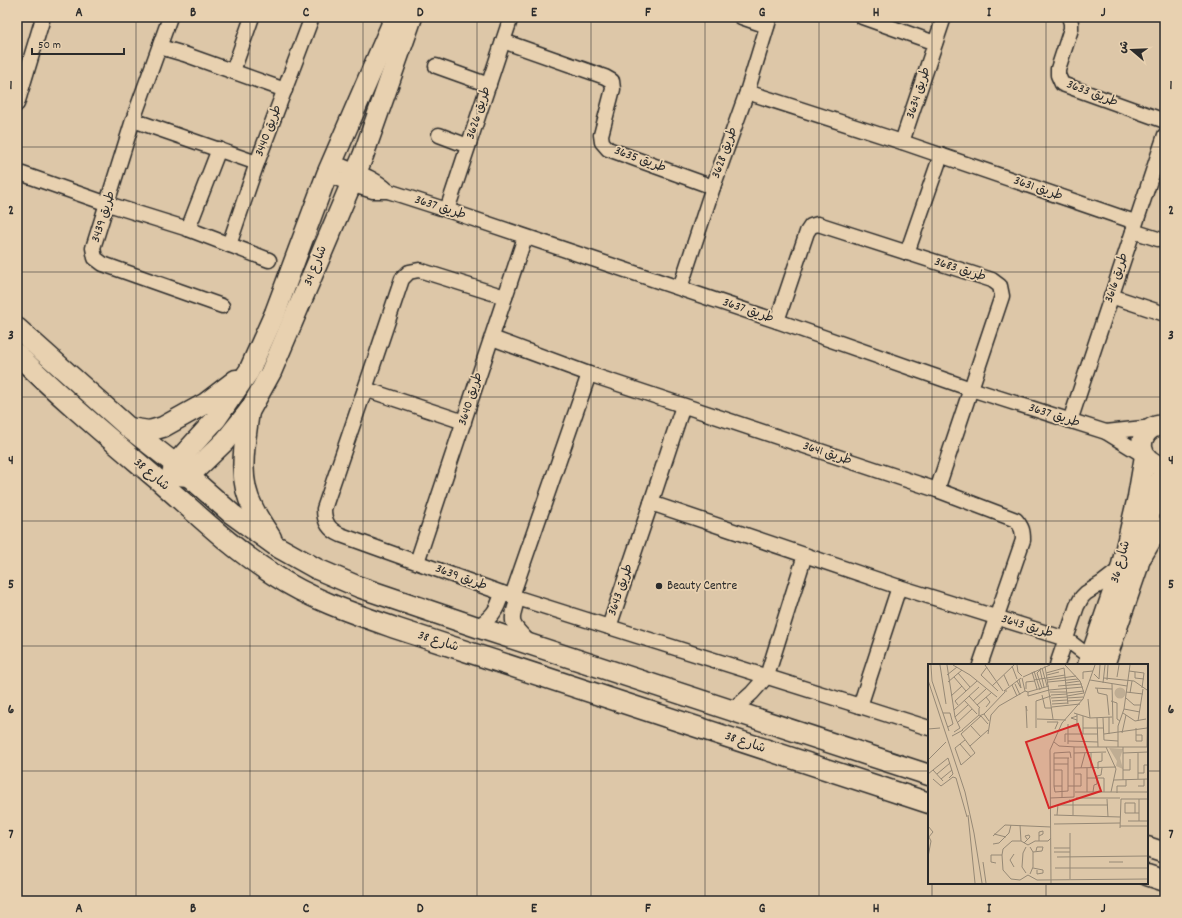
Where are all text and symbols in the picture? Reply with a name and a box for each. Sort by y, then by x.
text: A [75,4,83,23]
text: B [190,4,196,23]
text: C [303,4,310,23]
text: D [417,4,424,23]
text: E [531,4,538,23]
text: F [645,4,651,23]
text: G [759,4,766,23]
text: H [873,4,880,23]
text: I [987,4,992,23]
text: J [1101,4,1106,23]
scale bar [32,30,124,56]
north arrow [1112,30,1152,70]
text: 50 m [38,37,61,54]
text: ش [1115,39,1134,56]
street label: طريق 3634 [902,65,936,121]
street label: طريق 3633 [1063,75,1121,113]
text: 1 [10,77,13,96]
text: 1 [1170,77,1173,96]
street label: طريق 3626 [462,84,496,142]
street label: طريق 3440 [250,102,288,160]
street label: طريق 3628 [707,125,743,181]
street label: طريق 3635 [611,142,669,178]
street label: طريق 3631 [1011,172,1065,206]
street label: طريق 3439 [87,189,121,245]
street label: طريق 3637 [412,191,468,225]
text: 2 [8,202,14,221]
text: 2 [1168,202,1174,221]
street label: شارع 34 [299,243,333,289]
street label: طريق 3616 [1100,251,1134,305]
street label: طريق 3683 [932,253,988,287]
street label: طريق 3637 [720,293,776,329]
text: 3 [8,327,14,346]
text: 3 [1168,327,1174,346]
street label: طريق 3640 [453,370,489,428]
street label: طريق 3637 [1026,399,1082,433]
street label: طريق 3641 [800,437,854,471]
text: 4 [8,452,14,471]
text: 4 [1168,452,1174,471]
street label: شارع 38 [129,454,173,496]
street label: شارع 36 [1106,539,1136,585]
street label: طريق 3639 [432,560,490,596]
street label: طريق 3643 [603,562,639,618]
text: 5 [8,576,14,595]
text: 5 [1168,576,1174,595]
place label: Beauty Centre [667,577,737,596]
marker: Beauty Centre [654,581,664,591]
street label: طريق 3643 [999,610,1055,644]
street label: شارع 38 [415,626,461,658]
inset map [928,664,1148,884]
text: 6 [8,701,15,720]
text: 6 [1168,701,1175,720]
street label: شارع 38 [722,727,768,759]
text: 7 [9,826,14,845]
text: 7 [1169,826,1174,845]
text: A [75,900,83,918]
text: B [190,900,196,918]
text: C [303,900,310,918]
text: D [417,900,424,918]
text: E [531,900,538,918]
text: F [645,900,651,918]
text: G [759,900,766,918]
text: H [873,900,880,918]
text: I [987,900,992,918]
text: J [1101,900,1106,918]

